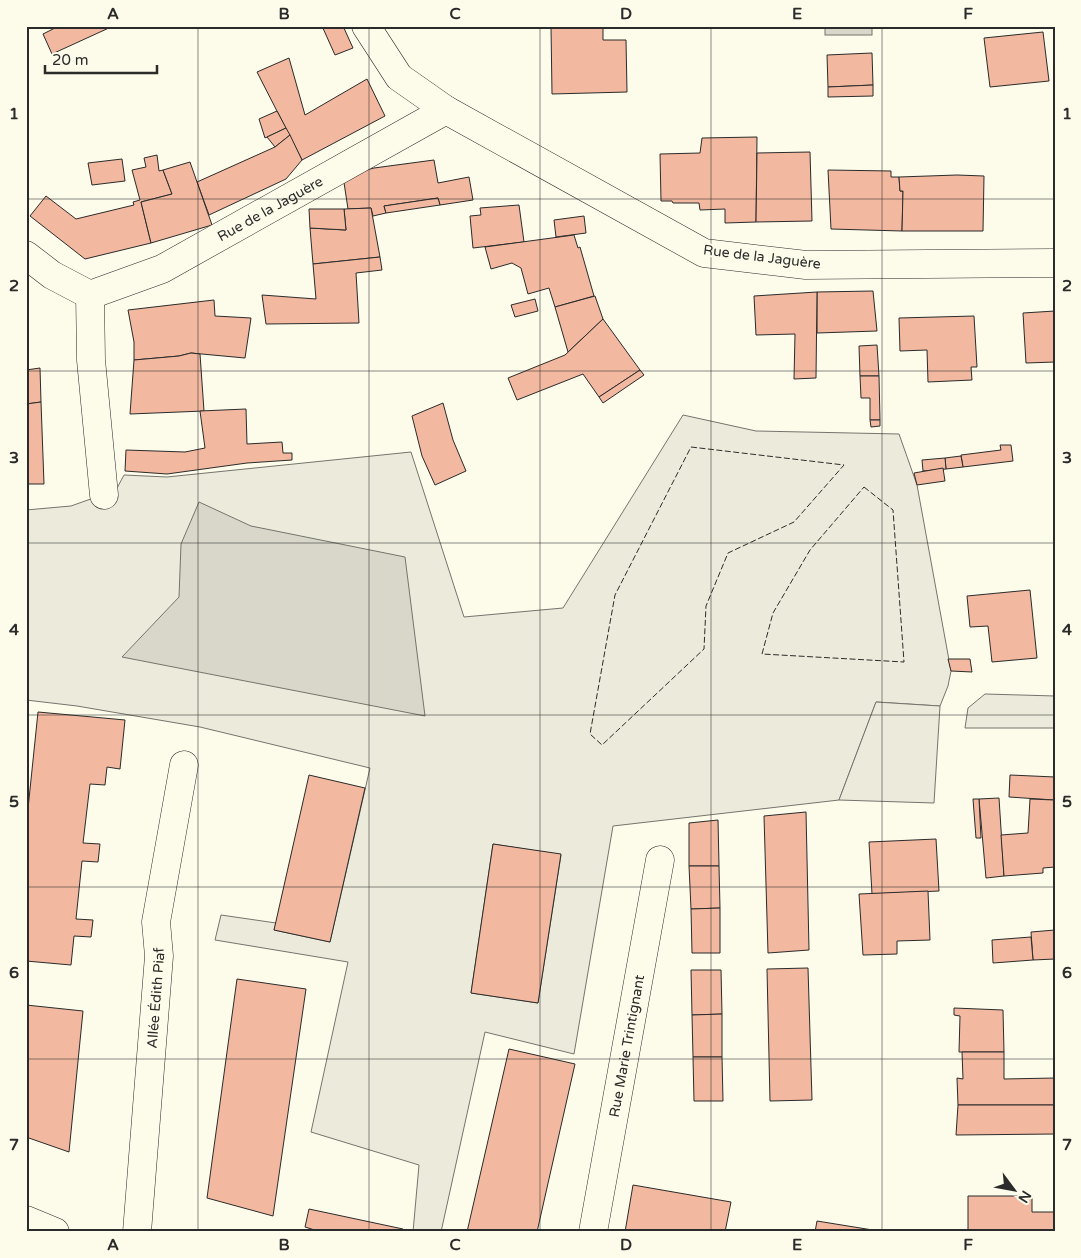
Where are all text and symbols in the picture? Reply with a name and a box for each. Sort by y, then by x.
text: A [107,4,119,24]
text: B [278,4,290,24]
text: C [449,4,461,24]
text: D [620,4,632,24]
text: E [792,4,802,24]
text: F [963,4,973,24]
scale bar [45,42,158,74]
text: 20 m [52,51,89,69]
text: 1 [9,104,19,124]
text: 1 [1062,104,1072,124]
street label: Rue de la Jaguère [214,172,326,245]
street label: Rue de la Jaguère [702,241,822,273]
text: 2 [9,276,19,296]
text: 2 [1062,276,1072,296]
text: 3 [9,448,19,468]
text: 3 [1062,448,1072,468]
text: 4 [9,620,19,640]
text: 4 [1062,620,1072,640]
text: 5 [9,792,19,812]
text: 5 [1062,792,1072,812]
street label: Allée Édith Piaf [143,946,168,1049]
text: 6 [9,963,19,983]
text: 6 [1062,963,1072,983]
street label: Rue Marie Trintignant [605,973,648,1119]
text: 7 [9,1135,19,1155]
text: 7 [1062,1135,1072,1155]
north arrow [988,1166,1038,1216]
text: N [1014,1187,1035,1206]
text: A [107,1235,119,1255]
text: B [278,1235,290,1255]
text: C [449,1235,461,1255]
text: D [620,1235,632,1255]
text: E [792,1235,802,1255]
text: F [963,1235,973,1255]

